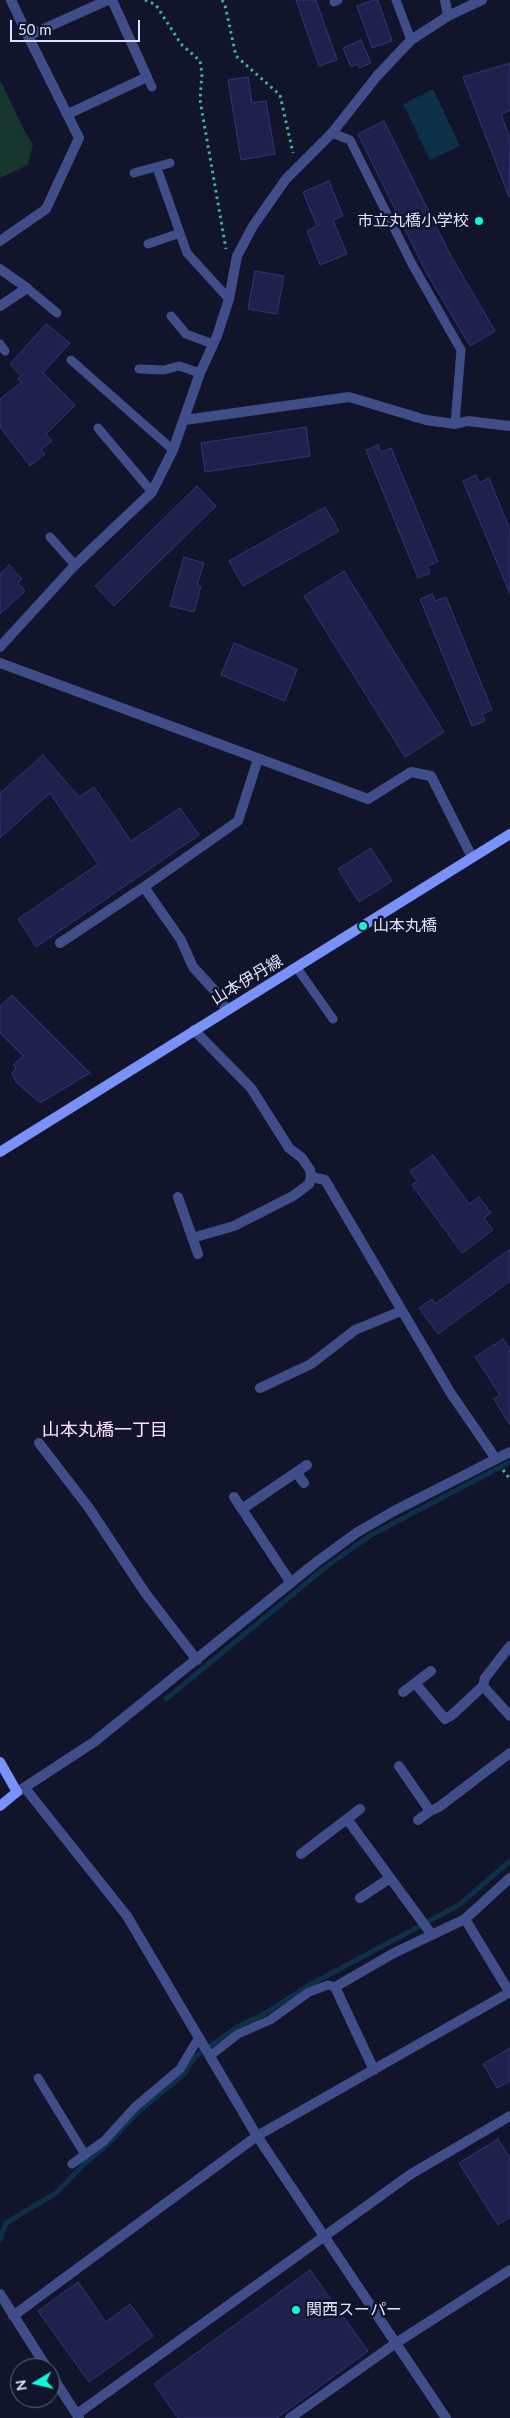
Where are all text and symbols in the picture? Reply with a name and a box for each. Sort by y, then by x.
scale bar [12,10,142,42]
text: 50 m [18,20,52,38]
place label: 市立丸橋小学校 [357,211,469,231]
marker: 市立丸橋小学校 [473,215,485,227]
place label: 山本丸橋 [373,916,437,936]
marker: 山本丸橋 [357,920,369,932]
street label: 山本伊丹線 [208,951,286,1009]
district label: 山本丸橋一丁目 [42,1419,168,1441]
place label: 関西スーパー [306,2300,402,2320]
marker: 関西スーパー [290,2304,302,2316]
north arrow [10,2358,60,2408]
text: N [11,2379,30,2392]

